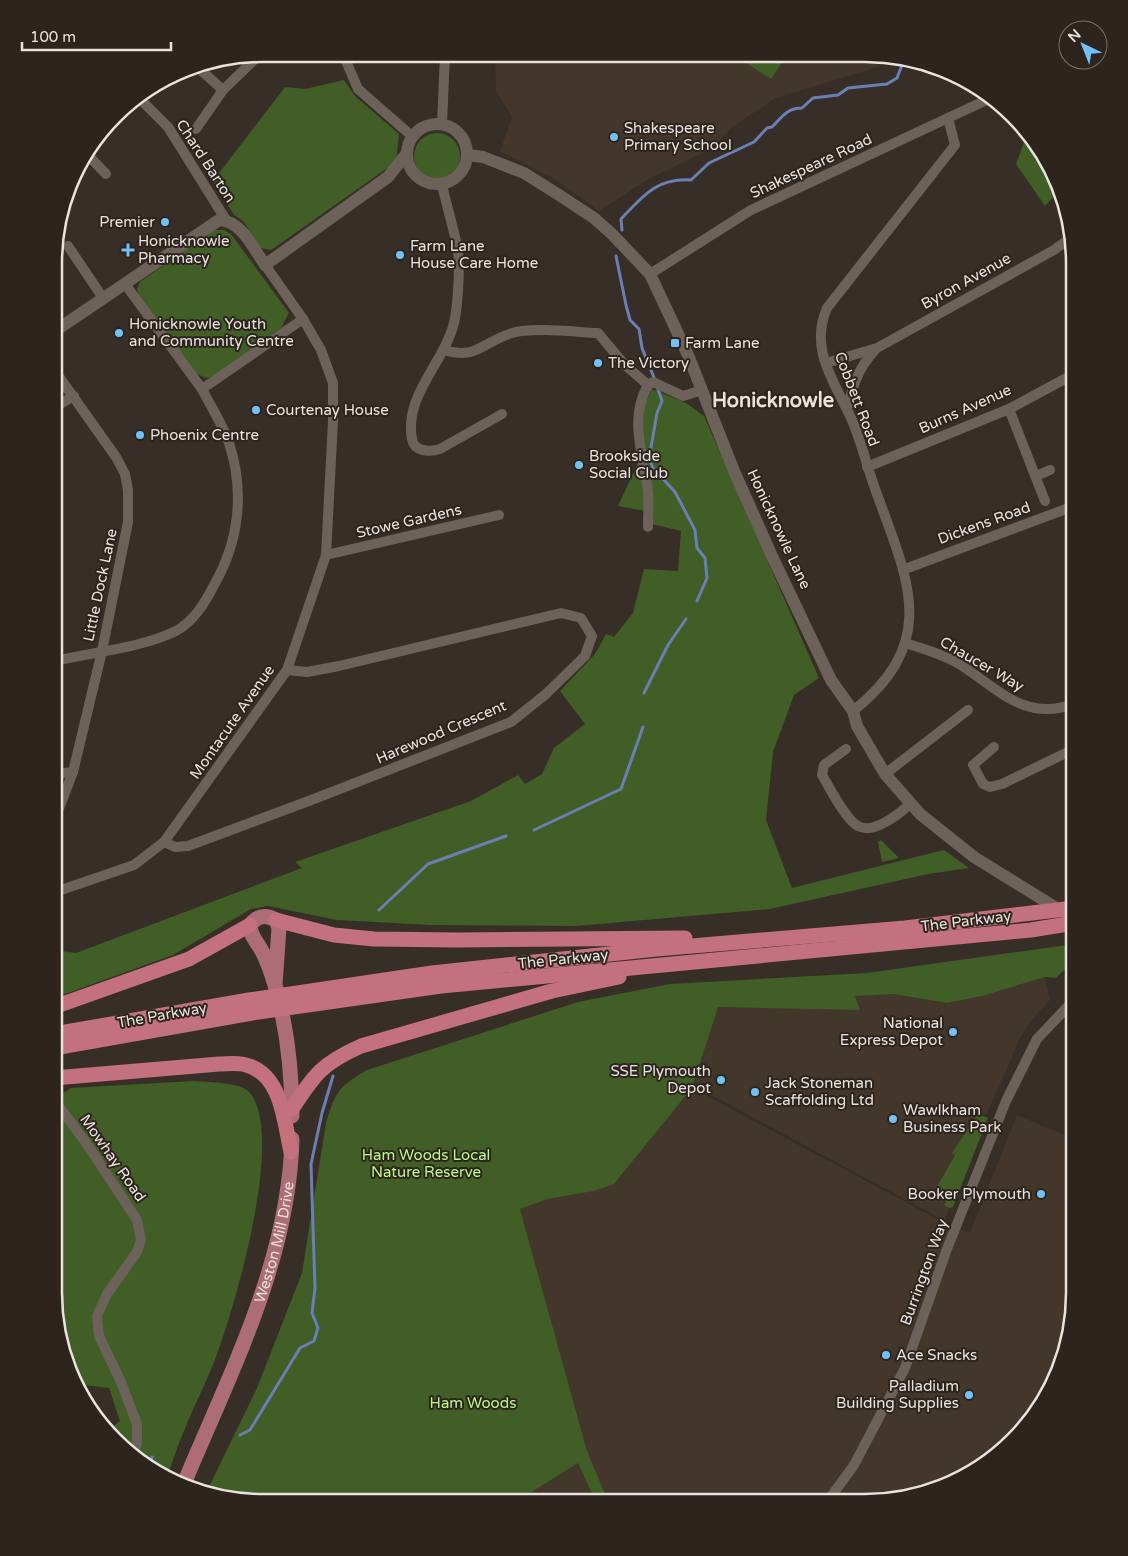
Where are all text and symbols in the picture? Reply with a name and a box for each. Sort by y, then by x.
scale bar [22,20,171,52]
north arrow [1058,20,1108,70]
text: N [1065,26,1084,46]
text: 100 m [30,28,76,46]
street label: Chard Barton [172,116,240,206]
place label: Shakespeare Primary School [624,119,732,154]
street label: Shakespeare Road [747,130,875,202]
marker: Shakespeare Primary School [608,131,620,143]
place label: Premier [99,213,155,231]
marker: Premier [159,216,171,228]
place label: Honicknowle Pharmacy [138,232,230,267]
place label: Farm Lane House Care Home [410,237,538,272]
marker: Honicknowle Pharmacy [122,244,134,256]
marker: Farm Lane House Care Home [394,249,406,261]
street label: Byron Avenue [918,249,1014,313]
place label: Honicknowle Youth and Community Centre [129,315,294,350]
marker: Honicknowle Youth and Community Centre [113,327,125,339]
place label: Farm Lane [685,334,760,352]
marker: Farm Lane [669,337,681,349]
street label: Cobbett Road [831,349,883,449]
place label: The Victory [608,354,689,372]
marker: The Victory [592,357,604,369]
street label: Burns Avenue [916,381,1014,437]
district label: Honicknowle [712,389,834,413]
place label: Courtenay House [266,401,389,419]
marker: Courtenay House [250,404,262,416]
place label: Phoenix Centre [150,426,259,444]
marker: Phoenix Centre [134,429,146,441]
place label: Brookside Social Club [589,447,668,482]
marker: Brookside Social Club [573,459,585,471]
street label: Honicknowle Lane [743,466,815,592]
street label: Dickens Road [935,498,1033,548]
street label: Stowe Gardens [355,500,463,542]
street label: Little Dock Lane [79,527,121,643]
street label: Chaucer Way [937,633,1027,695]
street label: Montacute Avenue [186,661,278,783]
street label: Harewood Crescent [373,696,509,768]
street label: The Parkway [920,907,1012,935]
street label: The Parkway [517,945,609,973]
street label: The Parkway [116,998,208,1032]
place label: National Express Depot [840,1014,943,1049]
marker: National Express Depot [947,1026,959,1038]
place label: SSE Plymouth Depot [610,1062,711,1097]
marker: SSE Plymouth Depot [715,1074,727,1086]
place label: Jack Stoneman Scaffolding Ltd [765,1074,874,1109]
marker: Jack Stoneman Scaffolding Ltd [749,1086,761,1098]
place label: Wawlkham Business Park [903,1101,1001,1136]
street label: Mowhay Road [76,1111,150,1205]
marker: Wawlkham Business Park [887,1113,899,1125]
park label: Ham Woods Local Nature Reserve [362,1146,490,1181]
street label: Weston Mill Drive [250,1181,298,1305]
place label: Booker Plymouth [908,1185,1031,1203]
marker: Booker Plymouth [1035,1188,1047,1200]
street label: Burrington Way [896,1216,952,1328]
place label: Ace Snacks [896,1346,977,1364]
marker: Ace Snacks [880,1349,892,1361]
place label: Palladium Building Supplies [836,1377,959,1412]
marker: Palladium Building Supplies [963,1389,975,1401]
park label: Ham Woods [430,1394,516,1412]

